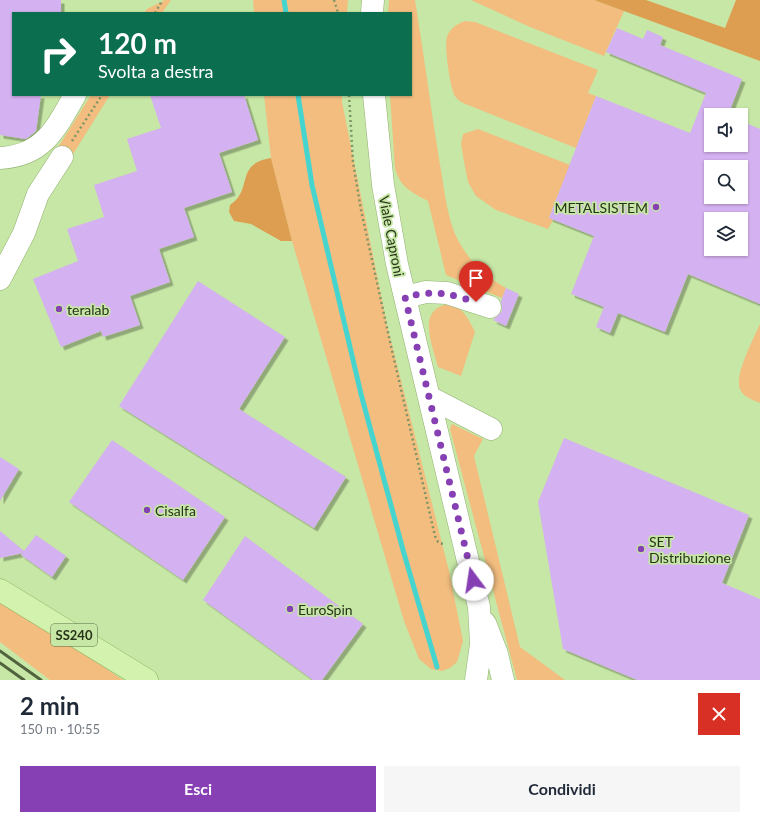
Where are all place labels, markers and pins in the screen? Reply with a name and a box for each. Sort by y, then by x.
place label: METALSISTEM [555,199,648,216]
marker: METALSISTEM [651,202,661,212]
pin [459,261,493,302]
place label: teralab [67,301,110,318]
marker: teralab [54,304,64,314]
place label: Cisalfa [155,502,196,519]
marker: Cisalfa [142,505,152,515]
place label: SET Distribuzione [649,533,731,566]
marker: SET Distribuzione [636,544,646,554]
place label: EuroSpin [298,601,353,618]
marker: EuroSpin [285,604,295,614]

